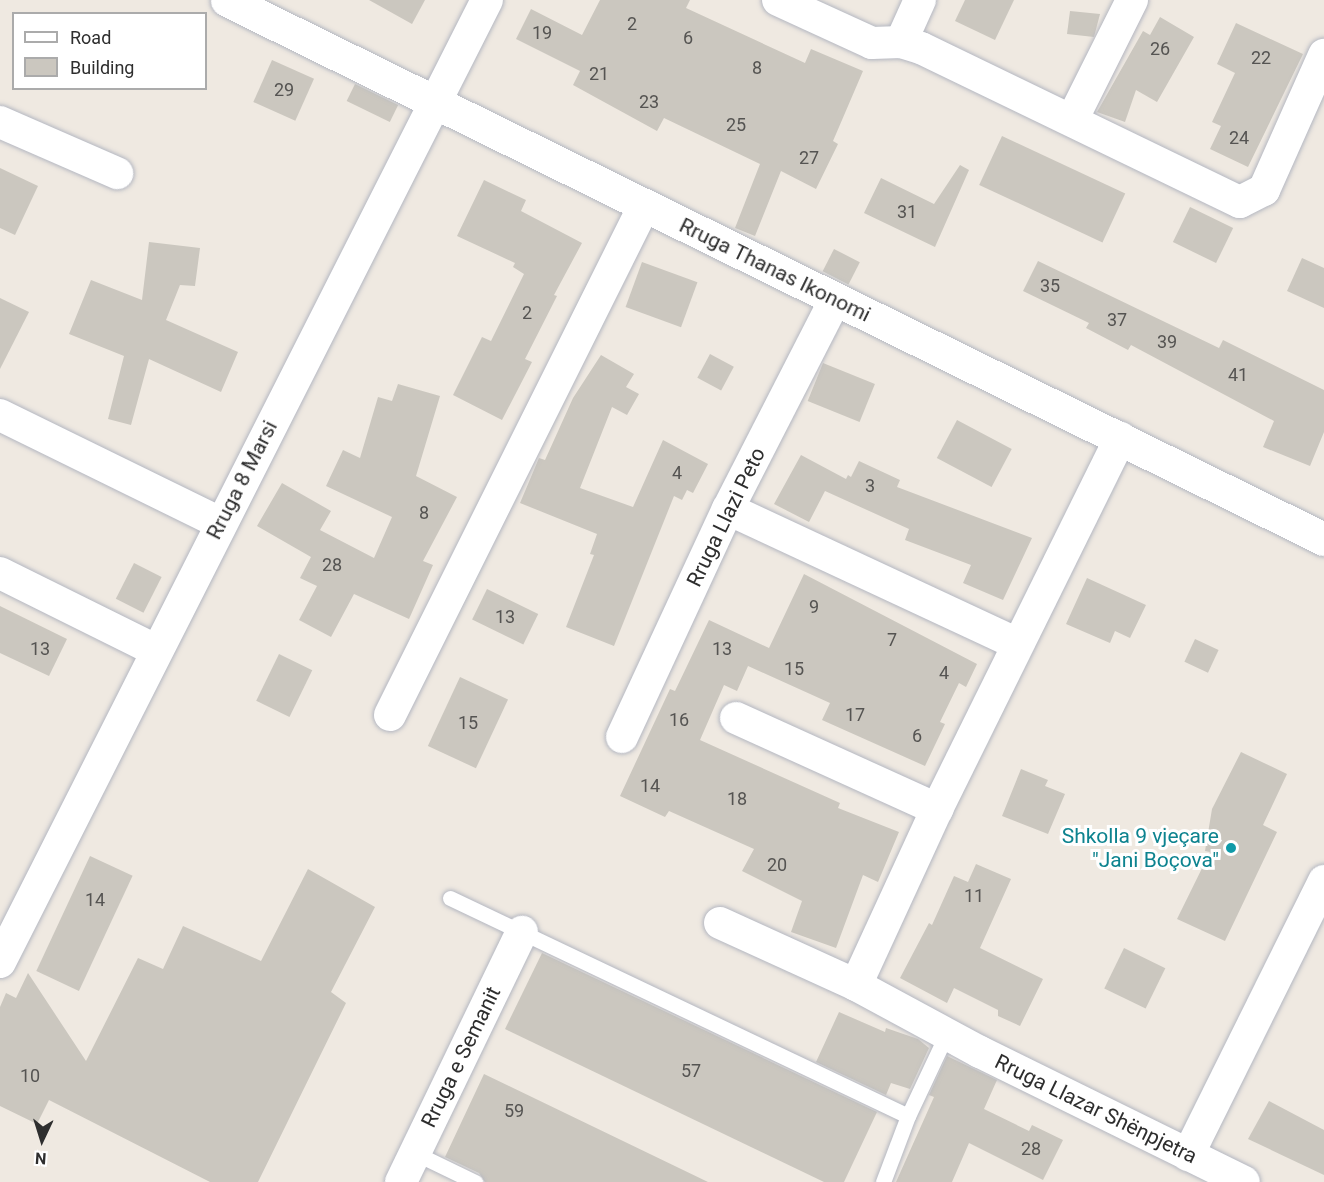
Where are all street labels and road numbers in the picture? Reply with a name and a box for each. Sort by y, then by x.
street label: Rruga Thanas Ikonomi [675,213,875,327]
street label: Rruga 8 Marsi [201,416,283,544]
street label: Rruga Llazi Peto [681,443,771,591]
street label: Rruga e Semanit [416,983,506,1131]
street label: Rruga Llazar Shënpjetra [991,1049,1201,1169]

